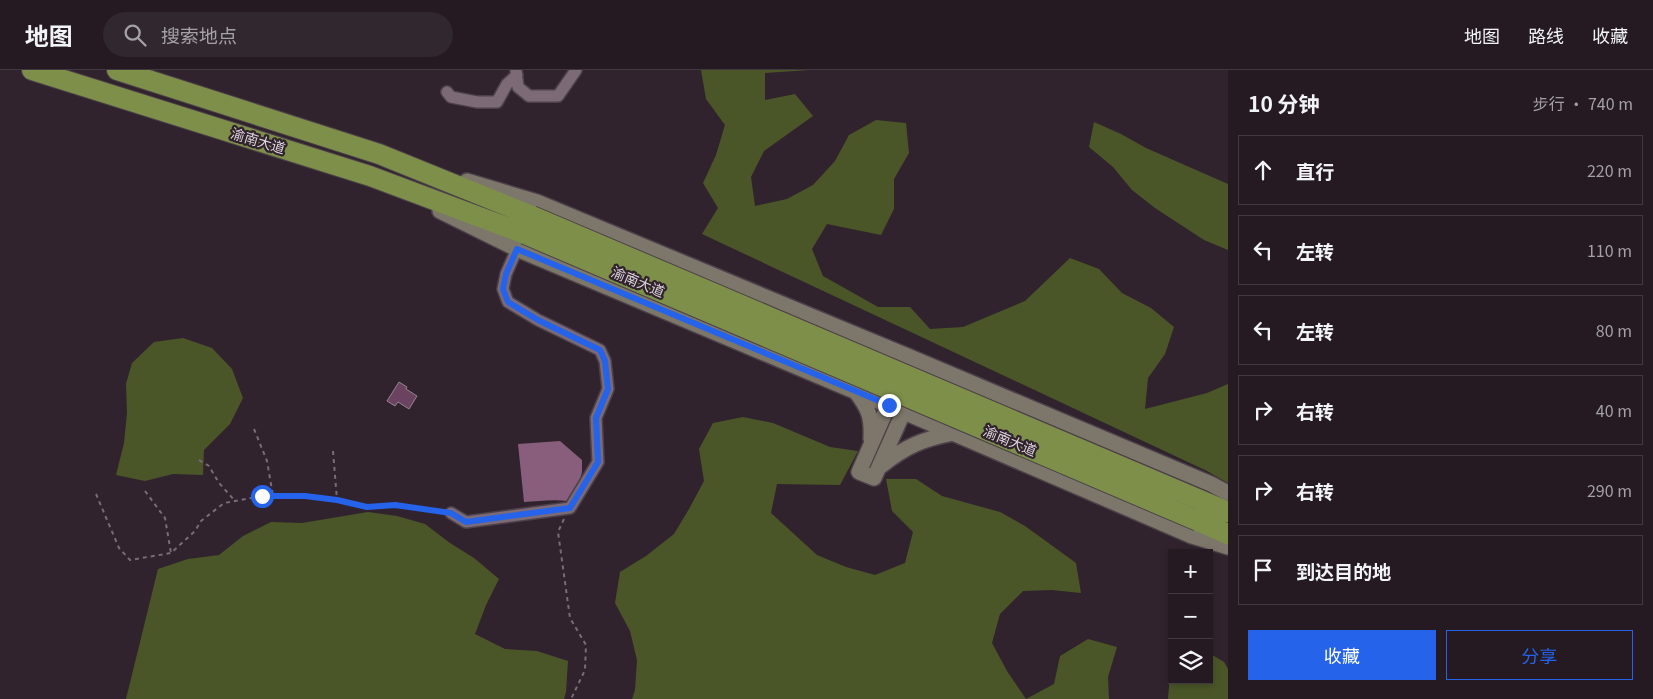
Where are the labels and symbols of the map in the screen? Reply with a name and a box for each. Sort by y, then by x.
street label: 渝南大道 [229,122,288,158]
street label: 渝南大道 [609,261,668,301]
route end [878,394,901,417]
street label: 渝南大道 [981,420,1040,460]
route start [251,485,274,508]

